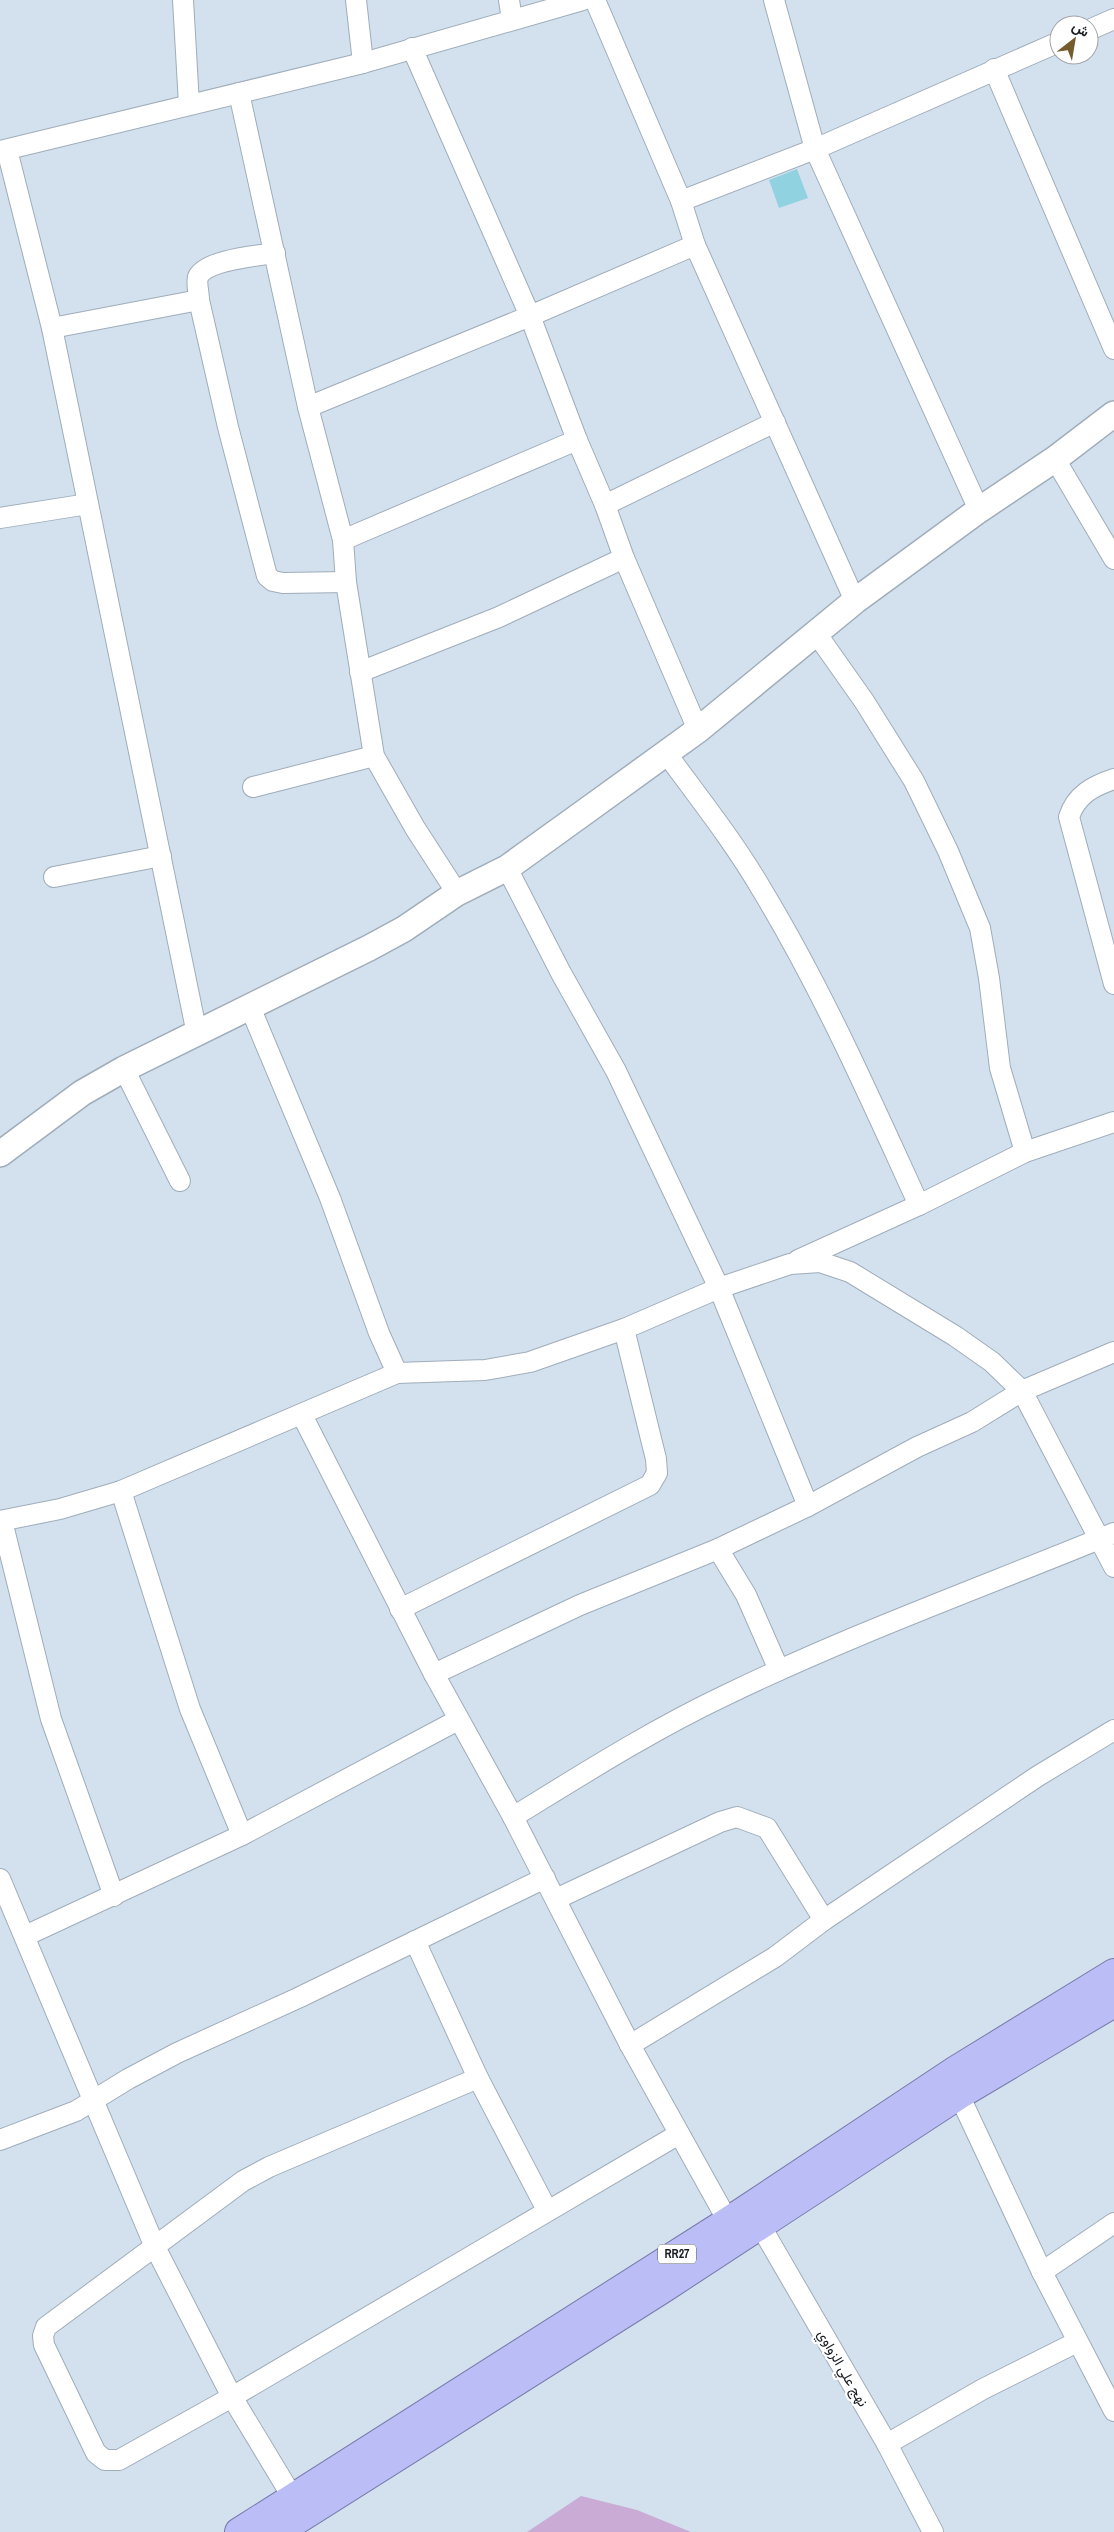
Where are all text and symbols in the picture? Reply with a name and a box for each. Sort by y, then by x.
north arrow [1049,15,1099,65]
text: ش [1069,17,1093,41]
road number: RR27 [658,2244,696,2264]
street label: نهج علي الزواوي [811,2326,872,2411]

